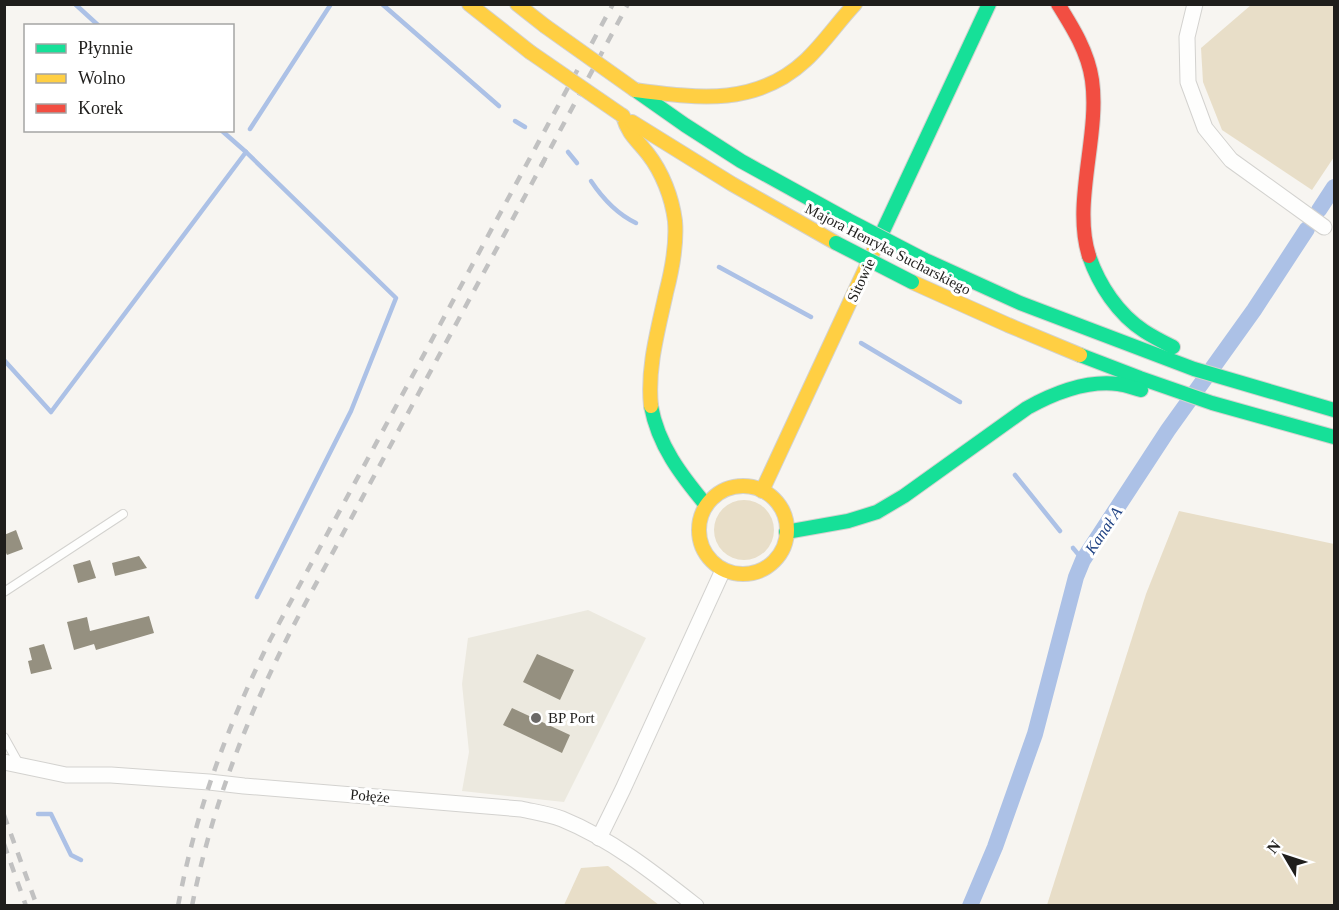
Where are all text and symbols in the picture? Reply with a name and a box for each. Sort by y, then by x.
legend [24,24,234,132]
text: Płynnie [78,38,133,58]
text: Wolno [78,68,126,88]
text: Korek [78,98,123,118]
street label: Majora Henryka Sucharskiego [803,200,973,298]
street label: Sitowie [844,256,878,304]
water label: Kanał A [1081,504,1125,558]
place label: BP Port [548,710,595,726]
marker: BP Port [529,711,543,725]
street label: Połęże [349,786,391,806]
north arrow [1255,826,1315,886]
text: N [1263,837,1284,857]

